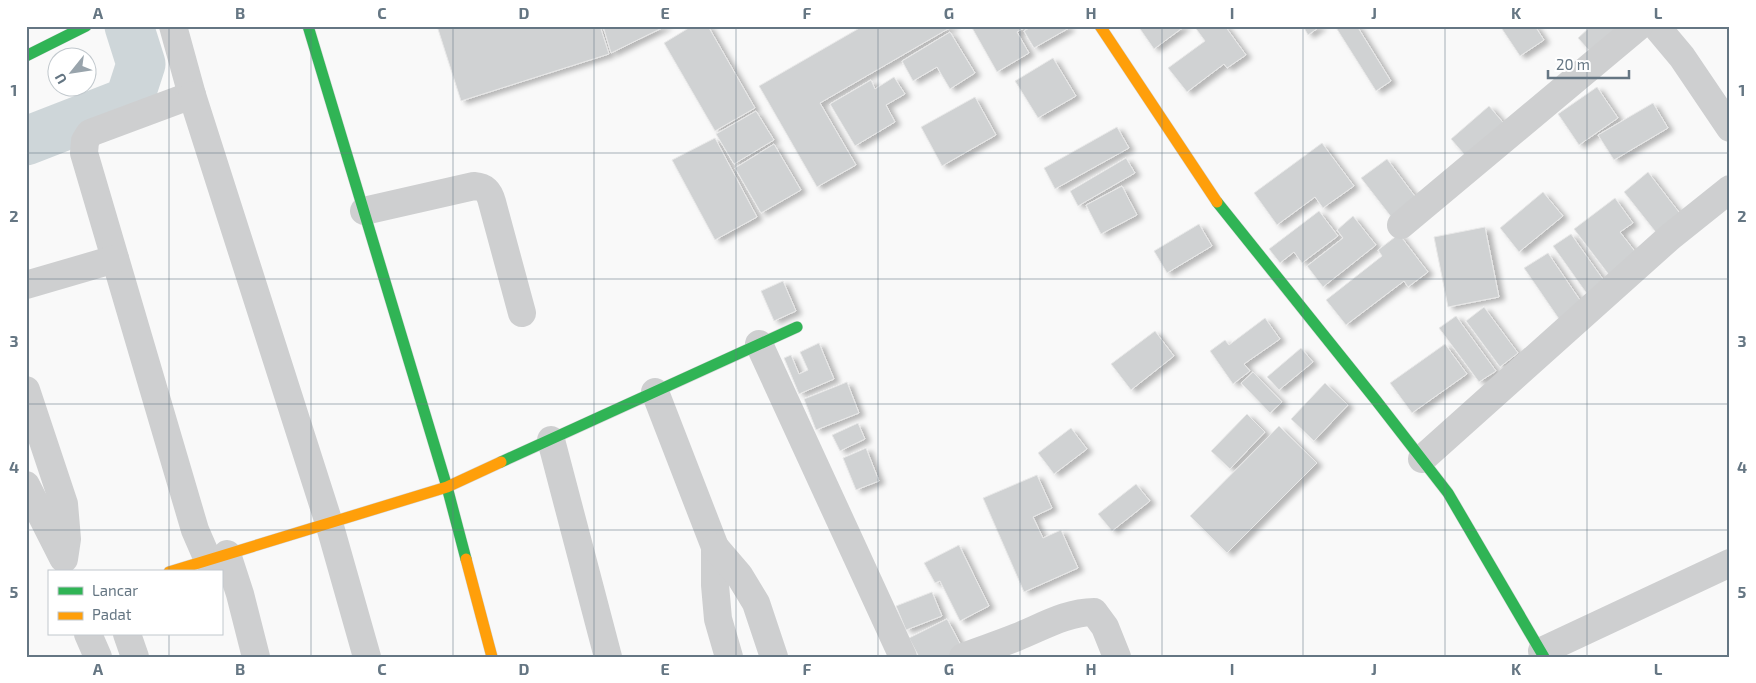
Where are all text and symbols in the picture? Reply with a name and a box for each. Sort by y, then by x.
text: A [93,3,104,22]
text: B [235,3,245,22]
text: C [377,3,387,22]
text: D [519,3,530,22]
text: E [660,3,670,22]
text: F [803,3,812,22]
text: G [944,3,954,22]
text: H [1085,3,1097,22]
text: I [1230,3,1234,22]
text: J [1371,3,1377,22]
text: K [1511,3,1522,22]
text: L [1654,3,1663,22]
north arrow [48,48,98,98]
scale bar [1548,48,1630,80]
text: 20 m [1556,55,1590,73]
text: U [51,70,70,87]
text: 1 [11,80,17,99]
text: 1 [1739,80,1745,99]
text: 2 [9,206,19,225]
text: 2 [1737,206,1747,225]
text: 3 [9,331,19,350]
text: 3 [1737,331,1747,350]
text: 4 [9,457,19,476]
text: 4 [1737,457,1747,476]
legend [48,570,222,636]
text: Lancar [92,581,138,599]
text: 5 [10,582,19,601]
text: 5 [1738,582,1747,601]
text: Padat [92,605,132,623]
text: A [93,659,104,678]
text: B [235,659,245,678]
text: C [377,659,387,678]
text: D [519,659,530,678]
text: E [660,659,670,678]
text: F [803,659,812,678]
text: G [944,659,954,678]
text: H [1085,659,1097,678]
text: I [1230,659,1234,678]
text: J [1371,659,1377,678]
text: K [1511,659,1522,678]
text: L [1654,659,1663,678]

